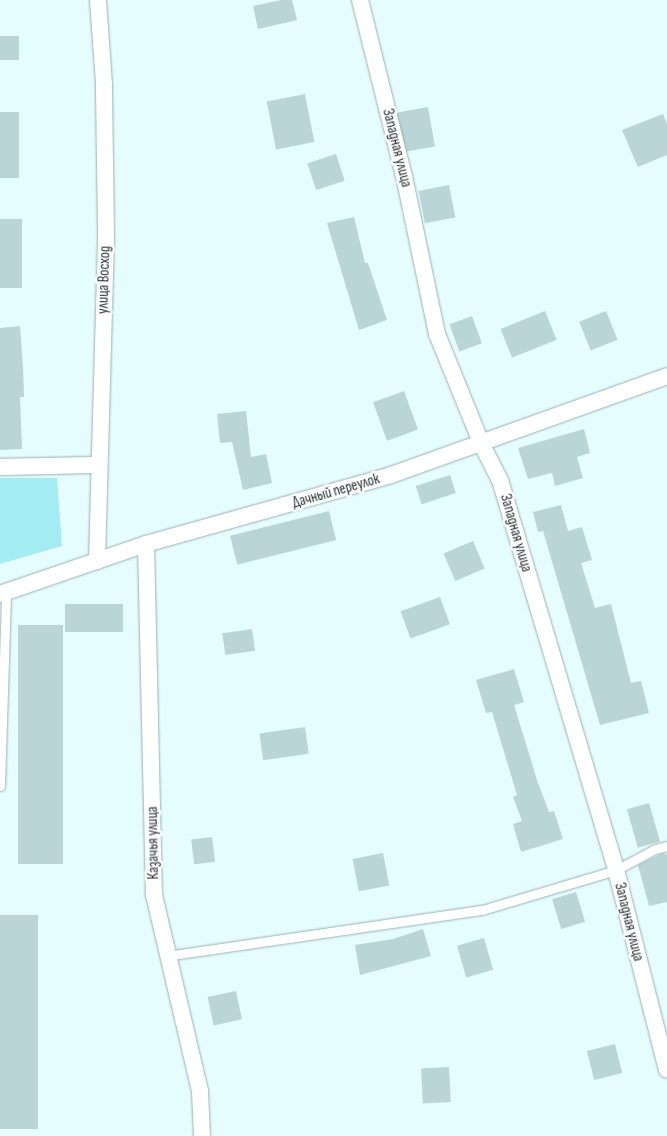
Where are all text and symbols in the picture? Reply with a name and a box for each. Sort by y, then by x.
street label: Западная улица [379,107,415,189]
street label: улица Восход [94,246,114,314]
street label: Дачный переулок [290,470,382,512]
street label: Западная улица [496,492,536,574]
street label: Казачья улица [143,806,163,880]
street label: Западная улица [611,881,647,963]

